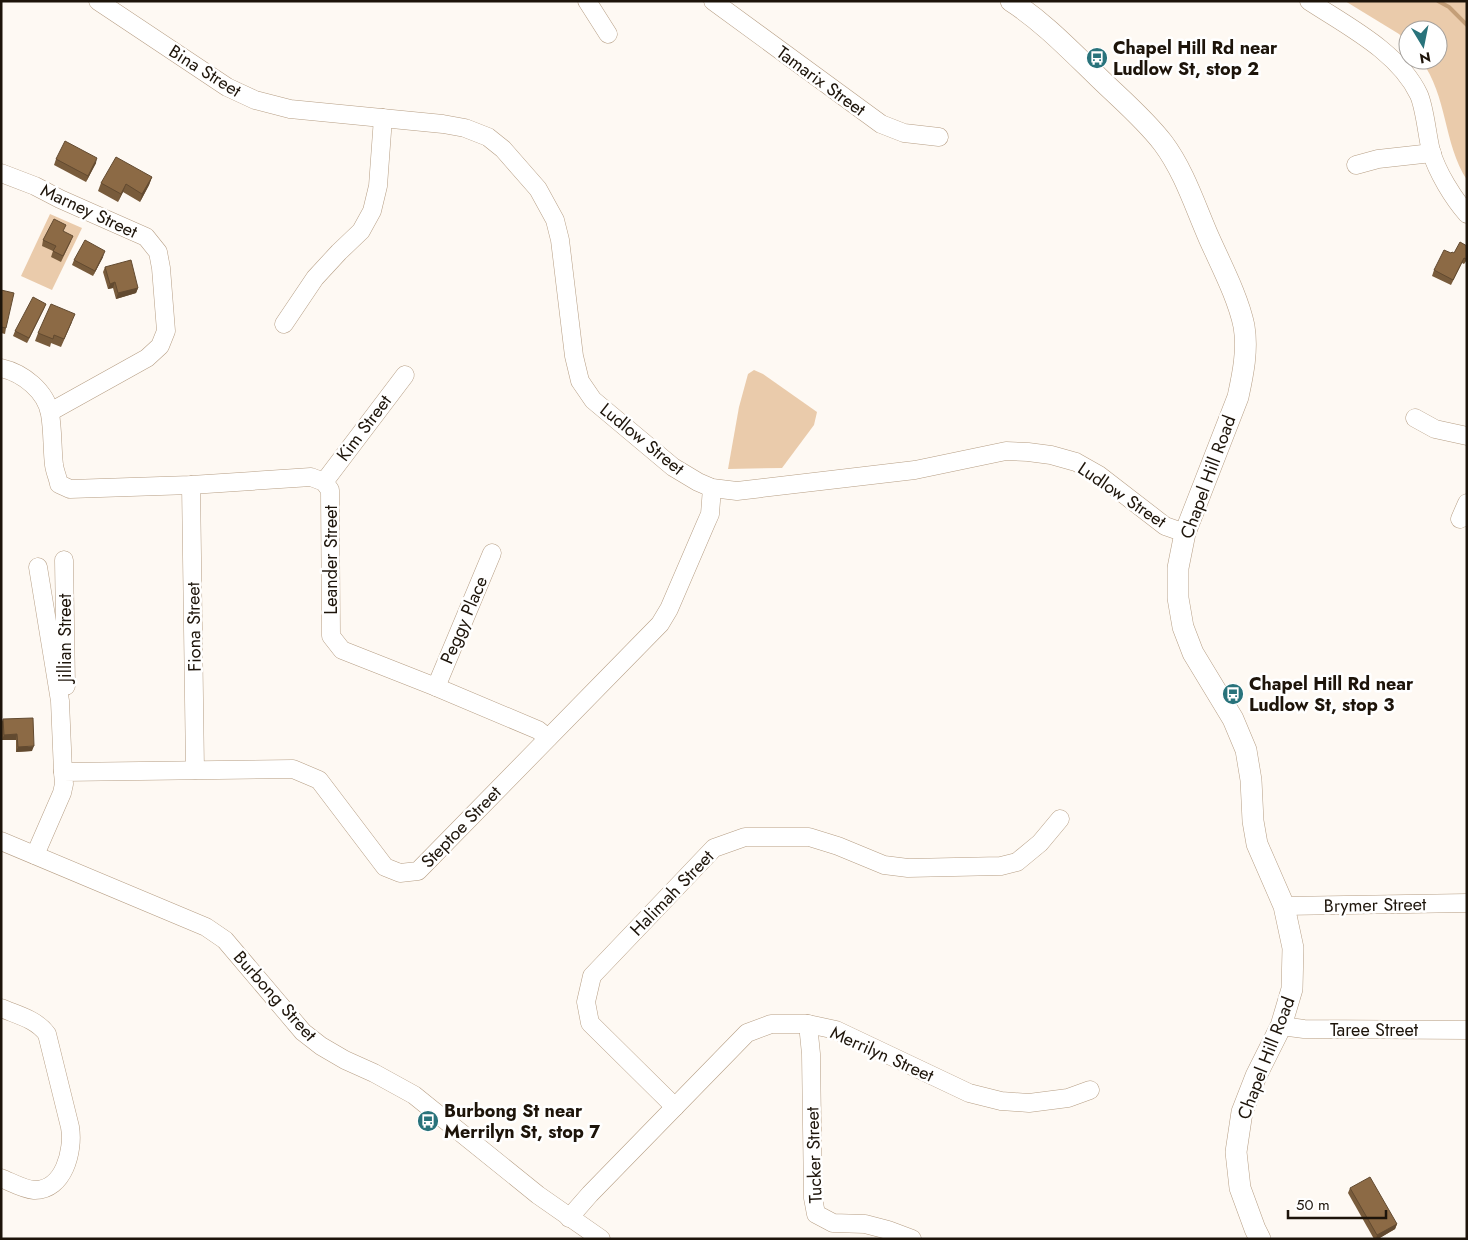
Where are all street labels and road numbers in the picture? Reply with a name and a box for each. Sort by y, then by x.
street label: Bina Street [164,38,247,104]
street label: Tamarix Street [771,40,872,123]
street label: Marney Street [36,177,142,245]
street label: Kim Street [330,389,398,467]
street label: Ludlow Street [594,397,690,482]
street label: Chapel Hill Road [1174,412,1242,542]
street label: Ludlow Street [1073,456,1172,535]
street label: Leander Street [318,505,344,615]
street label: Peggy Place [434,572,494,668]
street label: Fiona Street [180,581,208,672]
street label: Jillian Street [52,593,78,684]
street label: Steptoe Street [415,780,507,874]
street label: Halimah Street [624,844,720,942]
street label: Brymer Street [1324,891,1427,919]
street label: Burbong Street [227,945,323,1047]
street label: Chapel Hill Road [1231,993,1301,1123]
street label: Taree Street [1330,1017,1419,1043]
street label: Merrilyn Street [826,1020,938,1089]
street label: Tucker Street [799,1106,829,1204]

